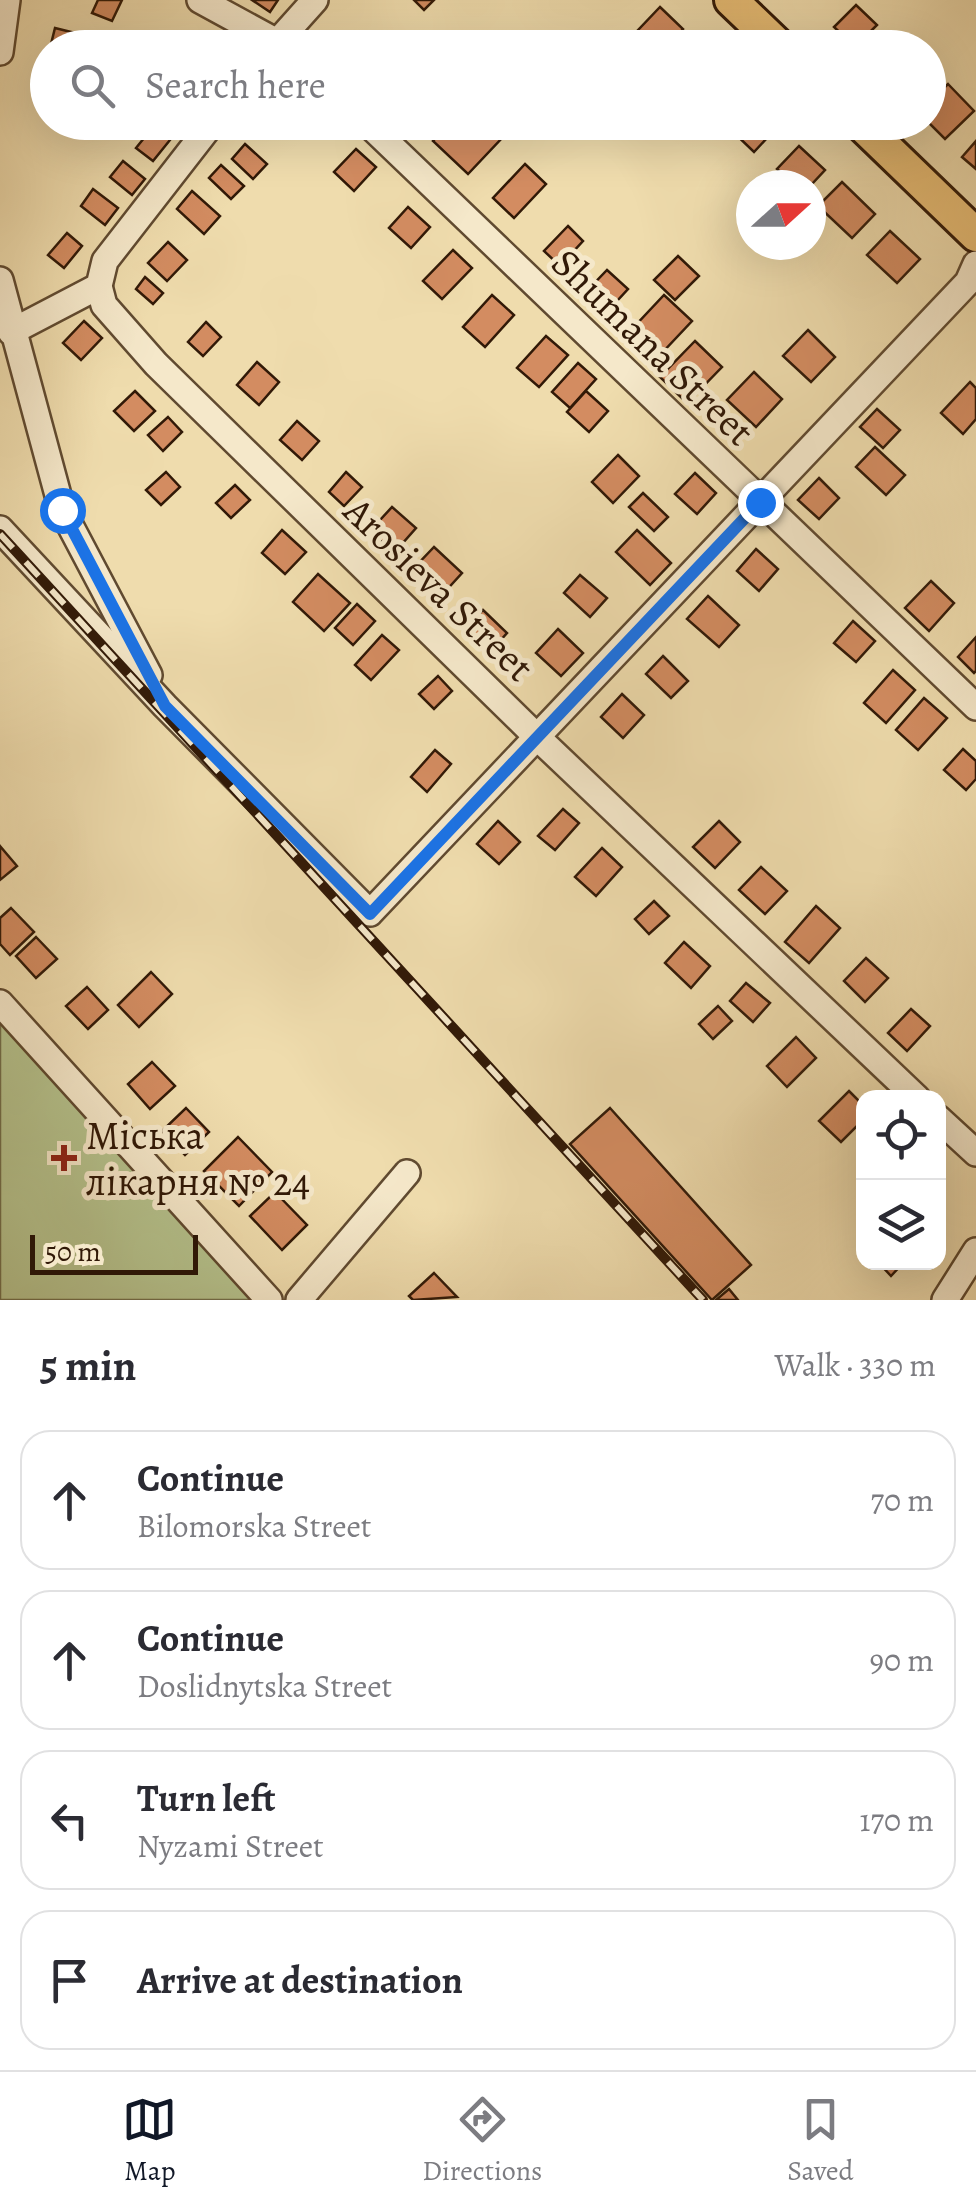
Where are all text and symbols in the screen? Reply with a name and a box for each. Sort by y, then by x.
search box [30,30,946,140]
icon: search [65,58,120,113]
text: Search here [145,59,326,111]
north arrow [736,170,826,260]
street label: Shumana Street [539,236,767,458]
route end [738,480,784,526]
street label: Arosieva Street [331,484,546,694]
route start [40,488,86,534]
map controls [856,1090,946,1270]
button: locate [856,1090,946,1180]
place label: Міська лікарня № 24 [86,1108,310,1209]
marker: Міська лікарня № 24 [51,1145,77,1171]
button: layers [856,1180,946,1270]
scale bar [30,1230,198,1274]
text: 50 m [45,1233,101,1271]
text: 5 min [40,1337,136,1394]
text: Walk · 330 m [774,1343,936,1387]
text: Continue [137,1452,284,1504]
icon: ahead [42,1473,97,1528]
text: 70 m [871,1478,934,1522]
text: Bilomorska Street [137,1504,371,1548]
text: Continue [137,1612,284,1664]
icon: ahead [42,1633,97,1688]
text: 90 m [869,1638,934,1682]
text: Doslidnytska Street [137,1664,392,1708]
text: Turn left [137,1772,276,1824]
icon: left [42,1793,97,1848]
text: 170 m [860,1798,934,1842]
text: Nyzami Street [137,1824,324,1868]
icon: arrive [42,1953,97,2008]
text: Arrive at destination [137,1954,463,2006]
tab: Map [122,2092,177,2190]
tab: Directions [422,2092,542,2190]
tab: Saved [787,2092,854,2190]

